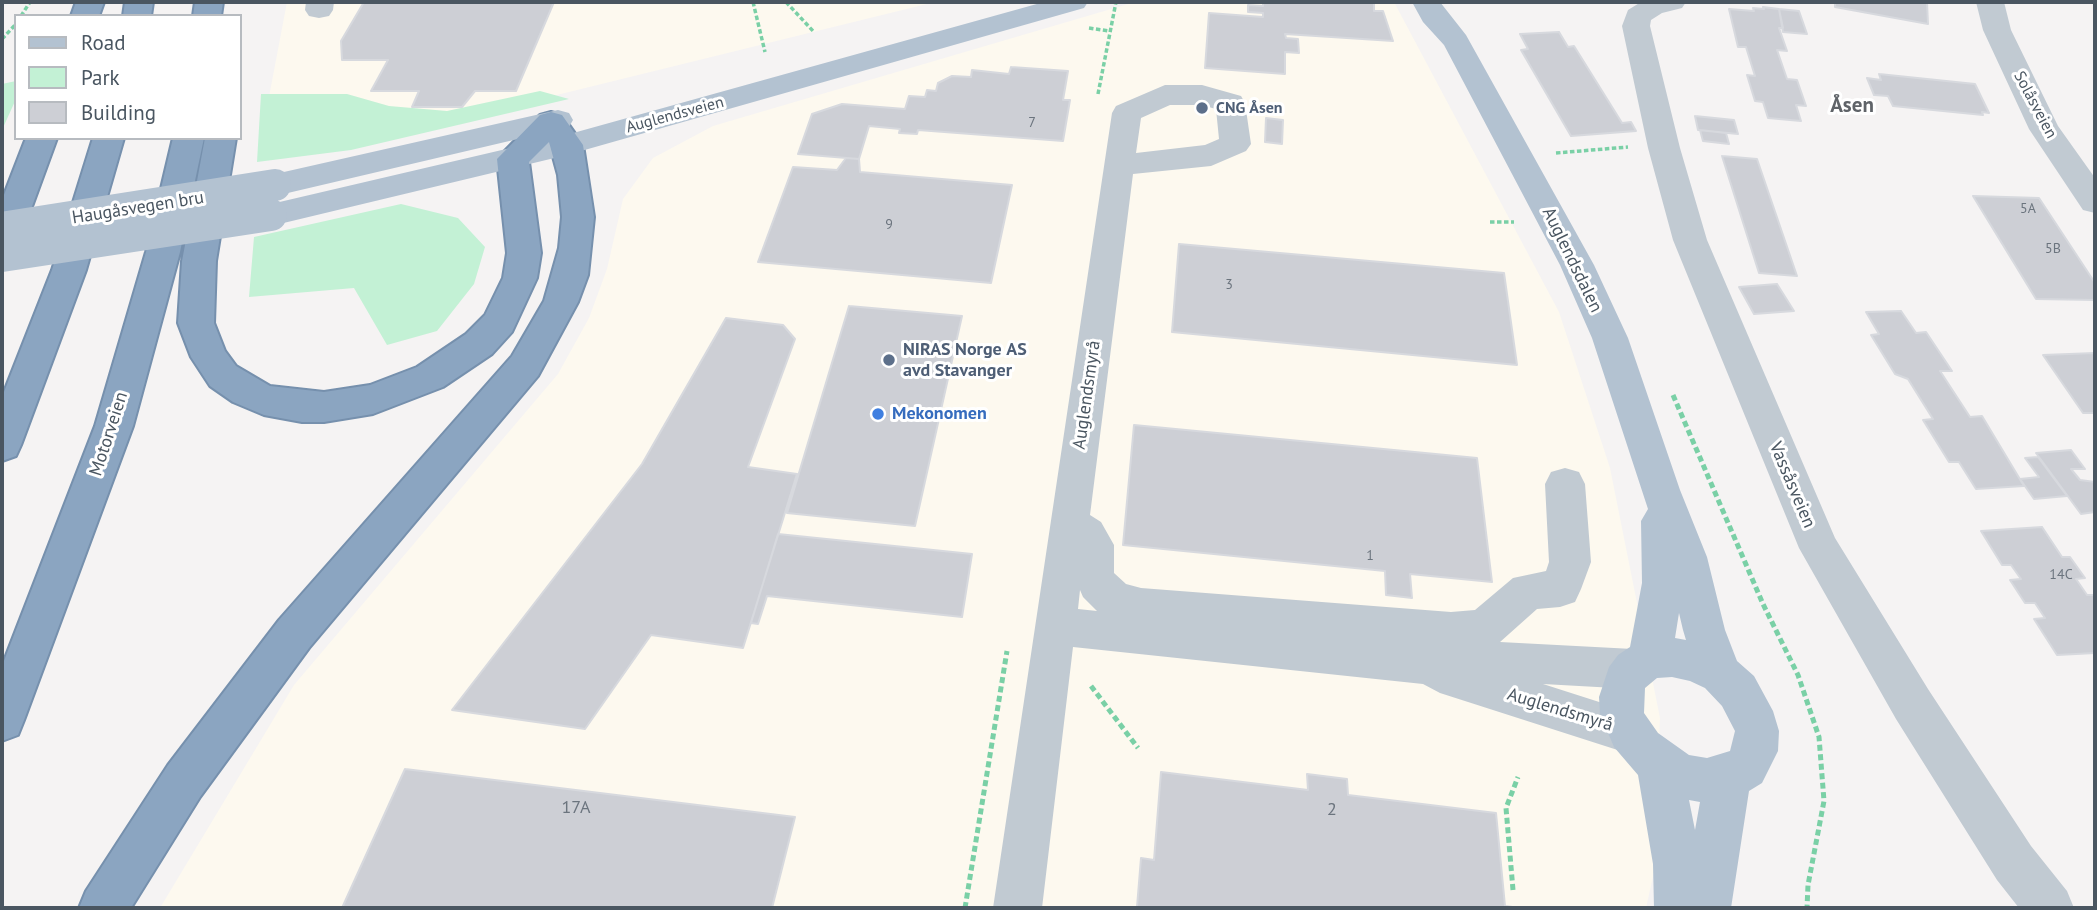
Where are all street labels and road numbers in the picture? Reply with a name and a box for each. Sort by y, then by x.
street label: Solåsveien [2009,68,2061,142]
street label: Auglendsveien [624,93,726,137]
street label: Haugåsvegen bru [70,187,206,229]
street label: Auglendsdalen [1537,204,1607,316]
street label: Auglendsmyrå [1069,339,1105,451]
street label: Motorveien [85,389,133,479]
street label: Vassåsveien [1764,439,1820,531]
street label: Auglendsmyrå [1505,684,1615,736]

